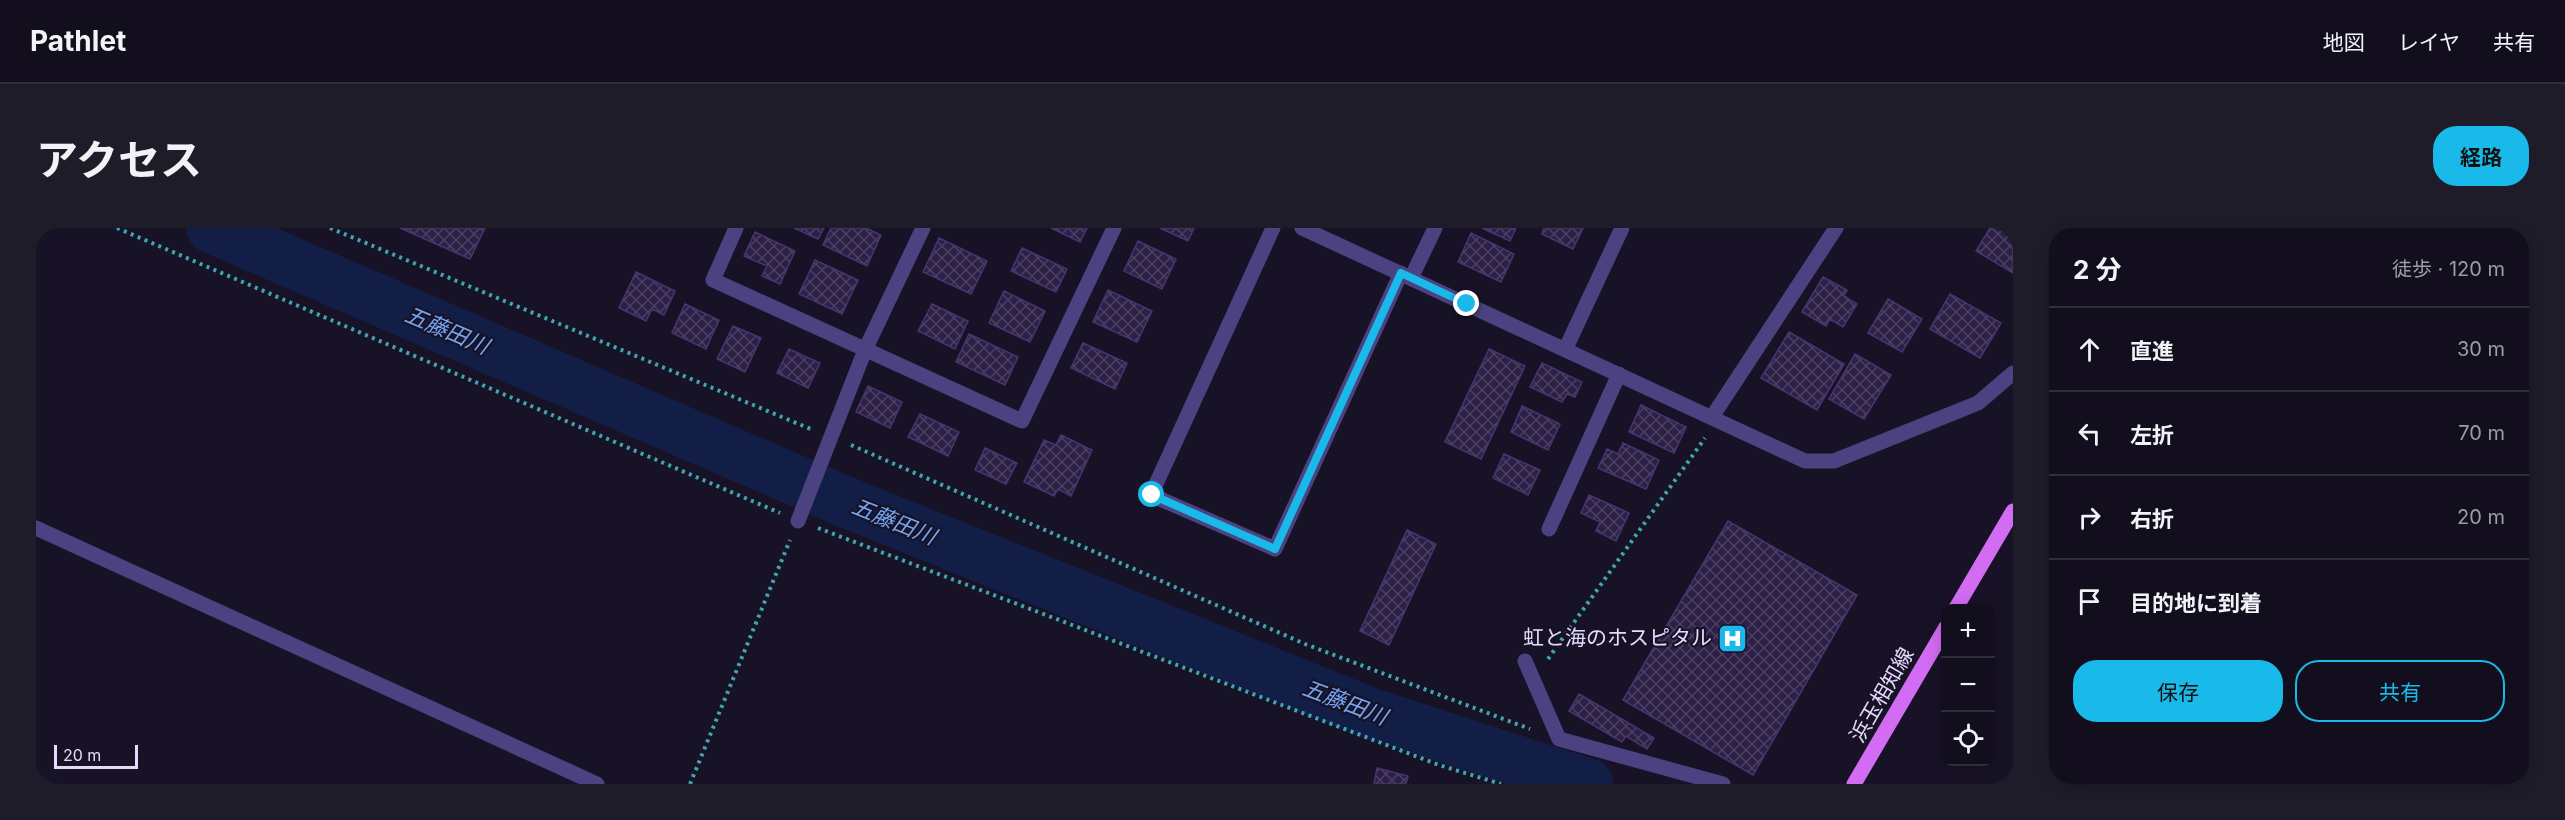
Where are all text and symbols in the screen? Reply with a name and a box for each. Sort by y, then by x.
text: Pathlet [30,24,126,58]
text: 地図 [2323,30,2365,55]
text: レイヤ [2398,30,2460,55]
text: 共有 [2493,30,2535,55]
button: 経路 [2433,126,2529,186]
text: アクセス [36,134,202,185]
text: 2 分 [2073,254,2122,285]
text: 徒歩 · 120 m [2392,257,2505,281]
route end [1453,290,1479,316]
water label: 五藤田川 [401,301,494,360]
icon: ahead [2073,333,2106,366]
text: 30 m [2457,337,2505,361]
text: 直進 [2130,338,2174,364]
icon: left [2073,417,2106,450]
text: 70 m [2458,421,2505,445]
text: 左折 [2130,422,2174,448]
route start [1138,481,1164,507]
water label: 五藤田川 [848,492,942,550]
icon: right [2073,501,2106,534]
text: 20 m [2457,505,2505,529]
text: 右折 [2130,506,2174,532]
icon: arrive [2073,585,2106,618]
text: 目的地に到着 [2130,590,2262,616]
map controls [1941,604,1995,766]
button: + [1941,604,1995,658]
hospital icon: 虹と海のホスピタル [1717,622,1749,654]
place label: 虹と海のホスピタル [1523,625,1712,650]
street label: 浜玉相知線 [1844,643,1919,746]
button: − [1941,658,1995,712]
button: 保存 [2073,660,2283,722]
button: 共有 [2295,660,2505,722]
water label: 五藤田川 [1299,674,1393,731]
button: locate [1941,712,1995,766]
scale bar [54,742,138,770]
text: 20 m [63,745,101,765]

